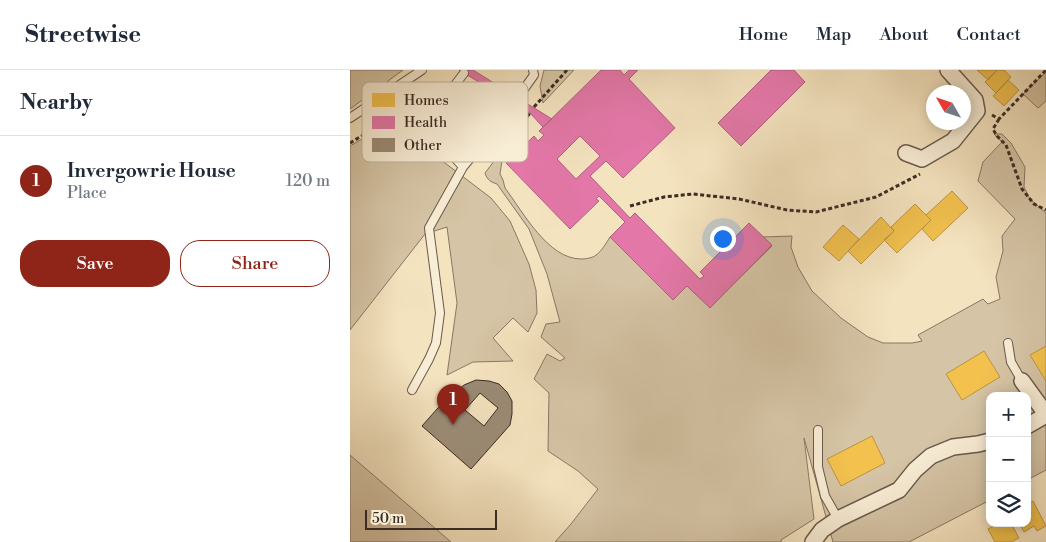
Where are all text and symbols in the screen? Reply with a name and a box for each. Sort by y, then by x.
text: Streetwise [25,20,141,50]
text: Home [739,23,788,46]
text: Map [816,23,852,46]
text: About [880,23,929,46]
text: Contact [957,23,1021,46]
legend [362,82,528,162]
north arrow [926,85,971,130]
text: Nearby [20,90,93,116]
text: Homes [404,92,449,110]
text: Health [404,114,448,132]
text: Other [404,137,442,155]
text: Invergowrie House [67,159,236,183]
text: 1 [32,171,40,191]
text: 120 m [286,171,330,191]
text: Place [67,183,107,203]
your location [710,226,736,252]
button: Save [20,240,170,287]
button: Share [180,240,330,287]
pin: 1 [437,384,469,425]
map controls [986,392,1031,527]
button: + [986,392,1031,437]
button: − [986,437,1031,482]
button: layers [986,482,1031,527]
scale bar [365,507,498,530]
text: 50 m [372,510,404,528]

